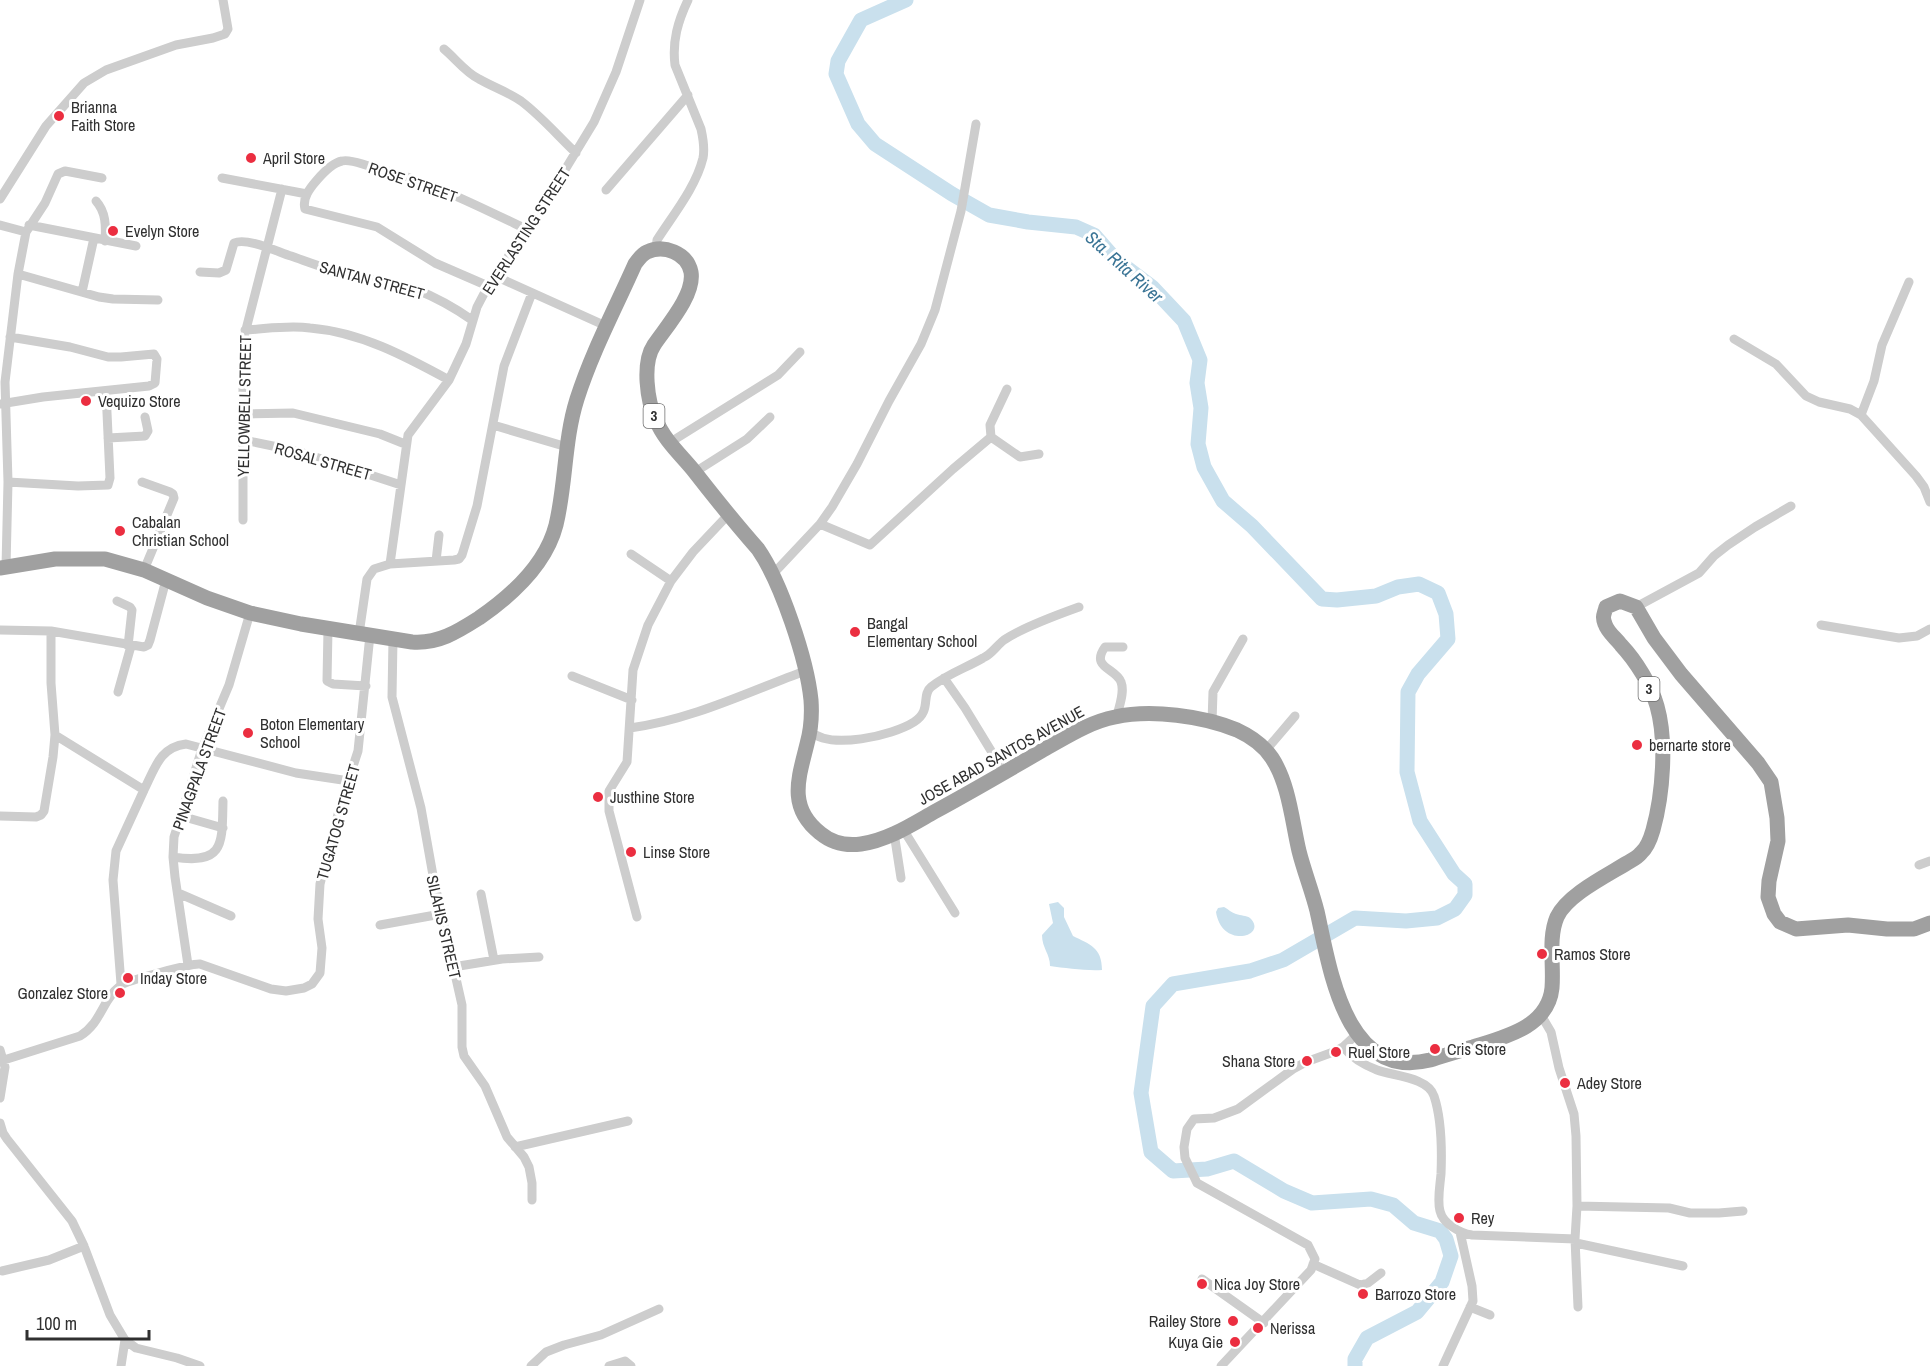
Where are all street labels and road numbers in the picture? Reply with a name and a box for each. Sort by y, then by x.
street label: ROSE STREET [366,157,460,207]
street label: EVERLASTING STREET [477,163,575,299]
street label: SANTAN STREET [317,255,427,305]
street label: YELLOWBELL STREET [232,335,256,477]
road number: 3 [644,404,664,428]
street label: ROSAL STREET [272,437,374,485]
road number: 3 [1638,677,1660,701]
street label: JOSE ABAD SANTOS AVENUE [914,700,1088,810]
street label: PINAGPALA STREET [167,705,231,833]
street label: TUGATOG STREET [311,762,365,882]
street label: SILAHIS STREET [421,873,467,981]

